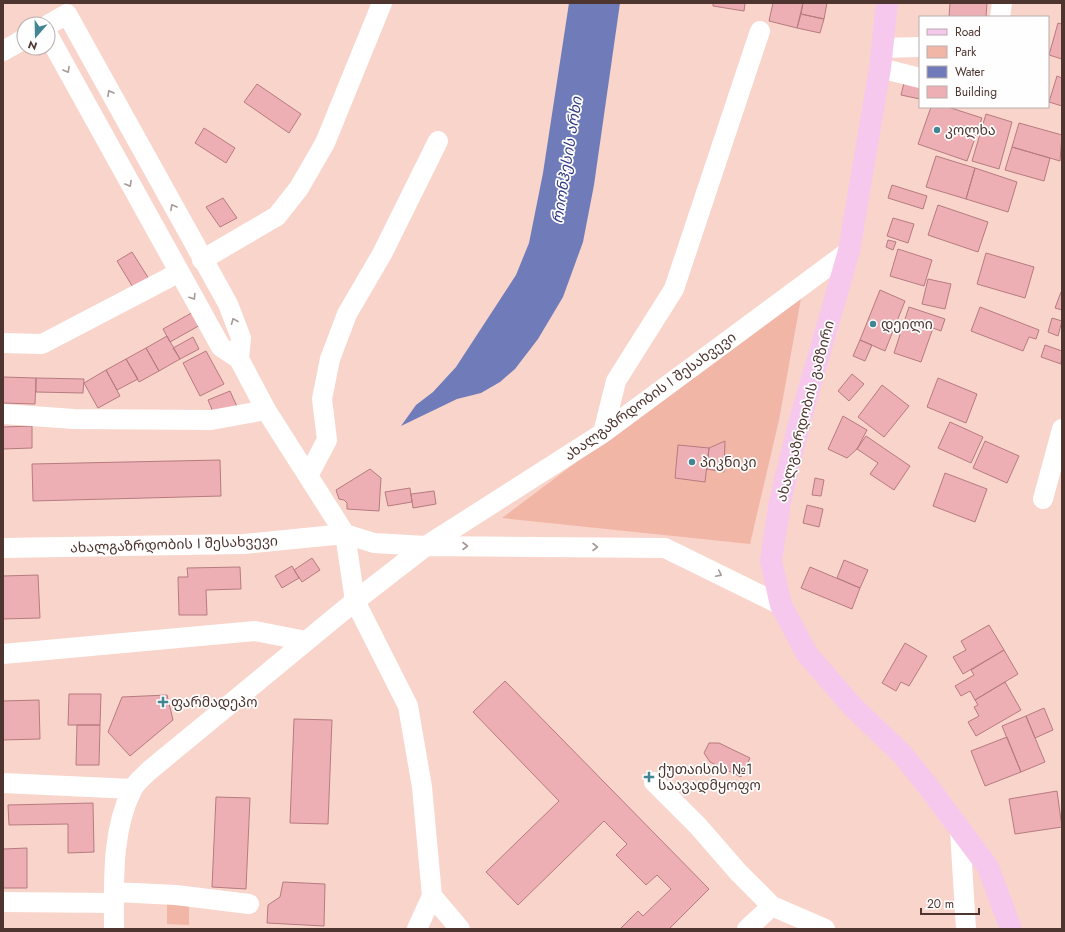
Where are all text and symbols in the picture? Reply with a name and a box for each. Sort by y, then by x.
north arrow [16,16,56,56]
legend [919,16,1049,108]
text: Road [955,23,981,41]
text: N [26,36,39,54]
text: Park [955,43,977,61]
text: Water [955,63,986,81]
one-way arrow [62,65,69,73]
text: Building [955,83,997,101]
one-way arrow [108,90,115,97]
water label: რიონჰესის არხი [546,94,588,225]
place label: კოლხა [945,120,996,140]
marker: კოლხა [932,125,942,135]
one-way arrow [125,179,132,187]
one-way arrow [170,204,177,211]
one-way arrow [188,293,196,300]
place label: დეილი [881,314,933,334]
one-way arrow [231,318,239,325]
street label: ახალგაზრდობის გამზირი [771,318,839,504]
marker: დეილი [868,319,878,329]
street label: ახალგაზრდობის I შესახვევი [560,327,740,465]
place label: პიკნიკი [700,452,757,472]
marker: პიკნიკი [687,457,697,467]
street label: ახალგაზრდობის I შესახვევი [70,530,278,558]
one-way arrow [462,542,468,550]
one-way arrow [592,543,598,551]
one-way arrow [715,569,722,577]
place label: ფარმადეპო [171,692,257,712]
marker: ფარმადეპო [158,697,168,707]
place label: ქუთაისის №1 საავადმყოფო [658,759,761,795]
marker: ქუთაისის №1 საავადმყოფო [643,771,655,783]
scale bar [921,890,979,916]
text: 20 m [927,895,954,913]

